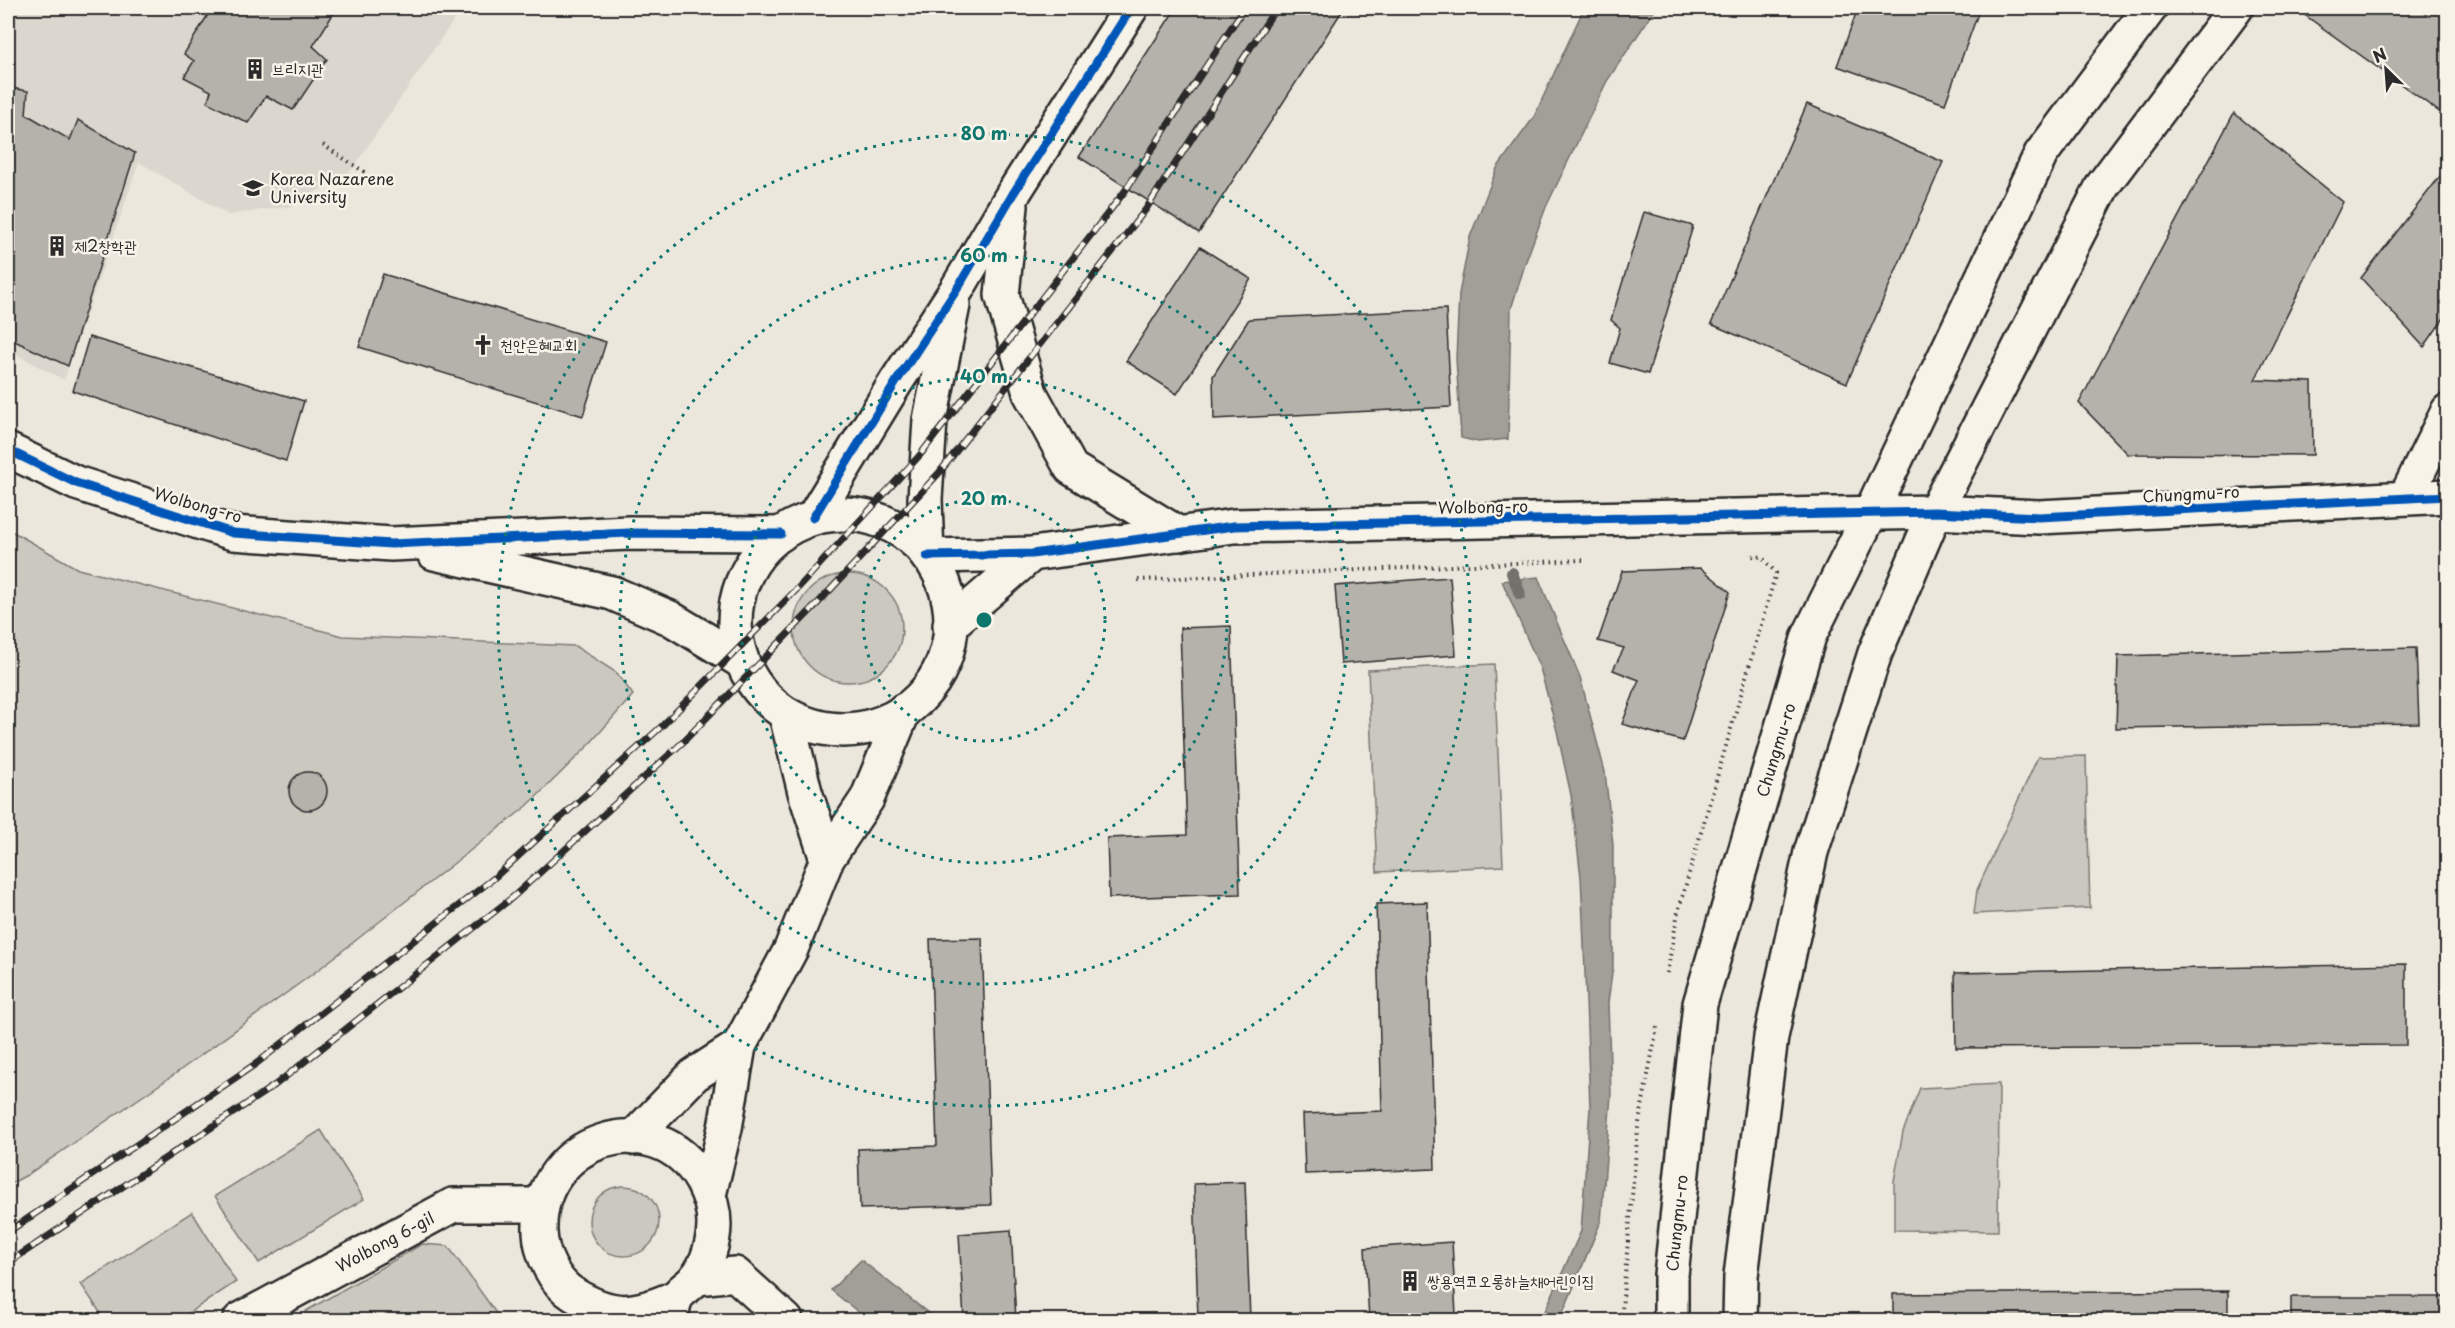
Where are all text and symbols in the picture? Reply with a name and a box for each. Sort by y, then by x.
north arrow [2356,39,2416,99]
text: N [2368,41,2390,68]
place label: 브리지관 [272,56,324,80]
building icon: 브리지관 [243,57,267,81]
text: 80 m [960,119,1008,146]
place label: Korea Nazarene University [270,166,395,208]
school or university icon: Korea Nazarene University [241,176,265,200]
place label: 제2창학관 [74,233,137,257]
building icon: 제2창학관 [45,234,69,258]
text: 60 m [960,241,1008,268]
place label: 천안은혜교회 [500,332,577,356]
church icon: 천안은혜교회 [471,333,495,357]
text: 40 m [960,362,1008,389]
street label: Chungmu-ro [2142,478,2240,508]
street label: Wolbong-ro [152,480,245,528]
text: 20 m [961,484,1007,511]
street label: Wolbong-ro [1438,493,1528,519]
centre of rings [974,610,994,630]
street label: Chungmu-ro [1749,700,1801,800]
street label: Chungmu-ro [1659,1173,1693,1272]
street label: Wolbong 6-gil [331,1205,438,1277]
place label: 쌍용역코오롱하늘채어린이집 [1427,1268,1594,1292]
building icon: 쌍용역코오롱하늘채어린이집 [1398,1269,1422,1293]

